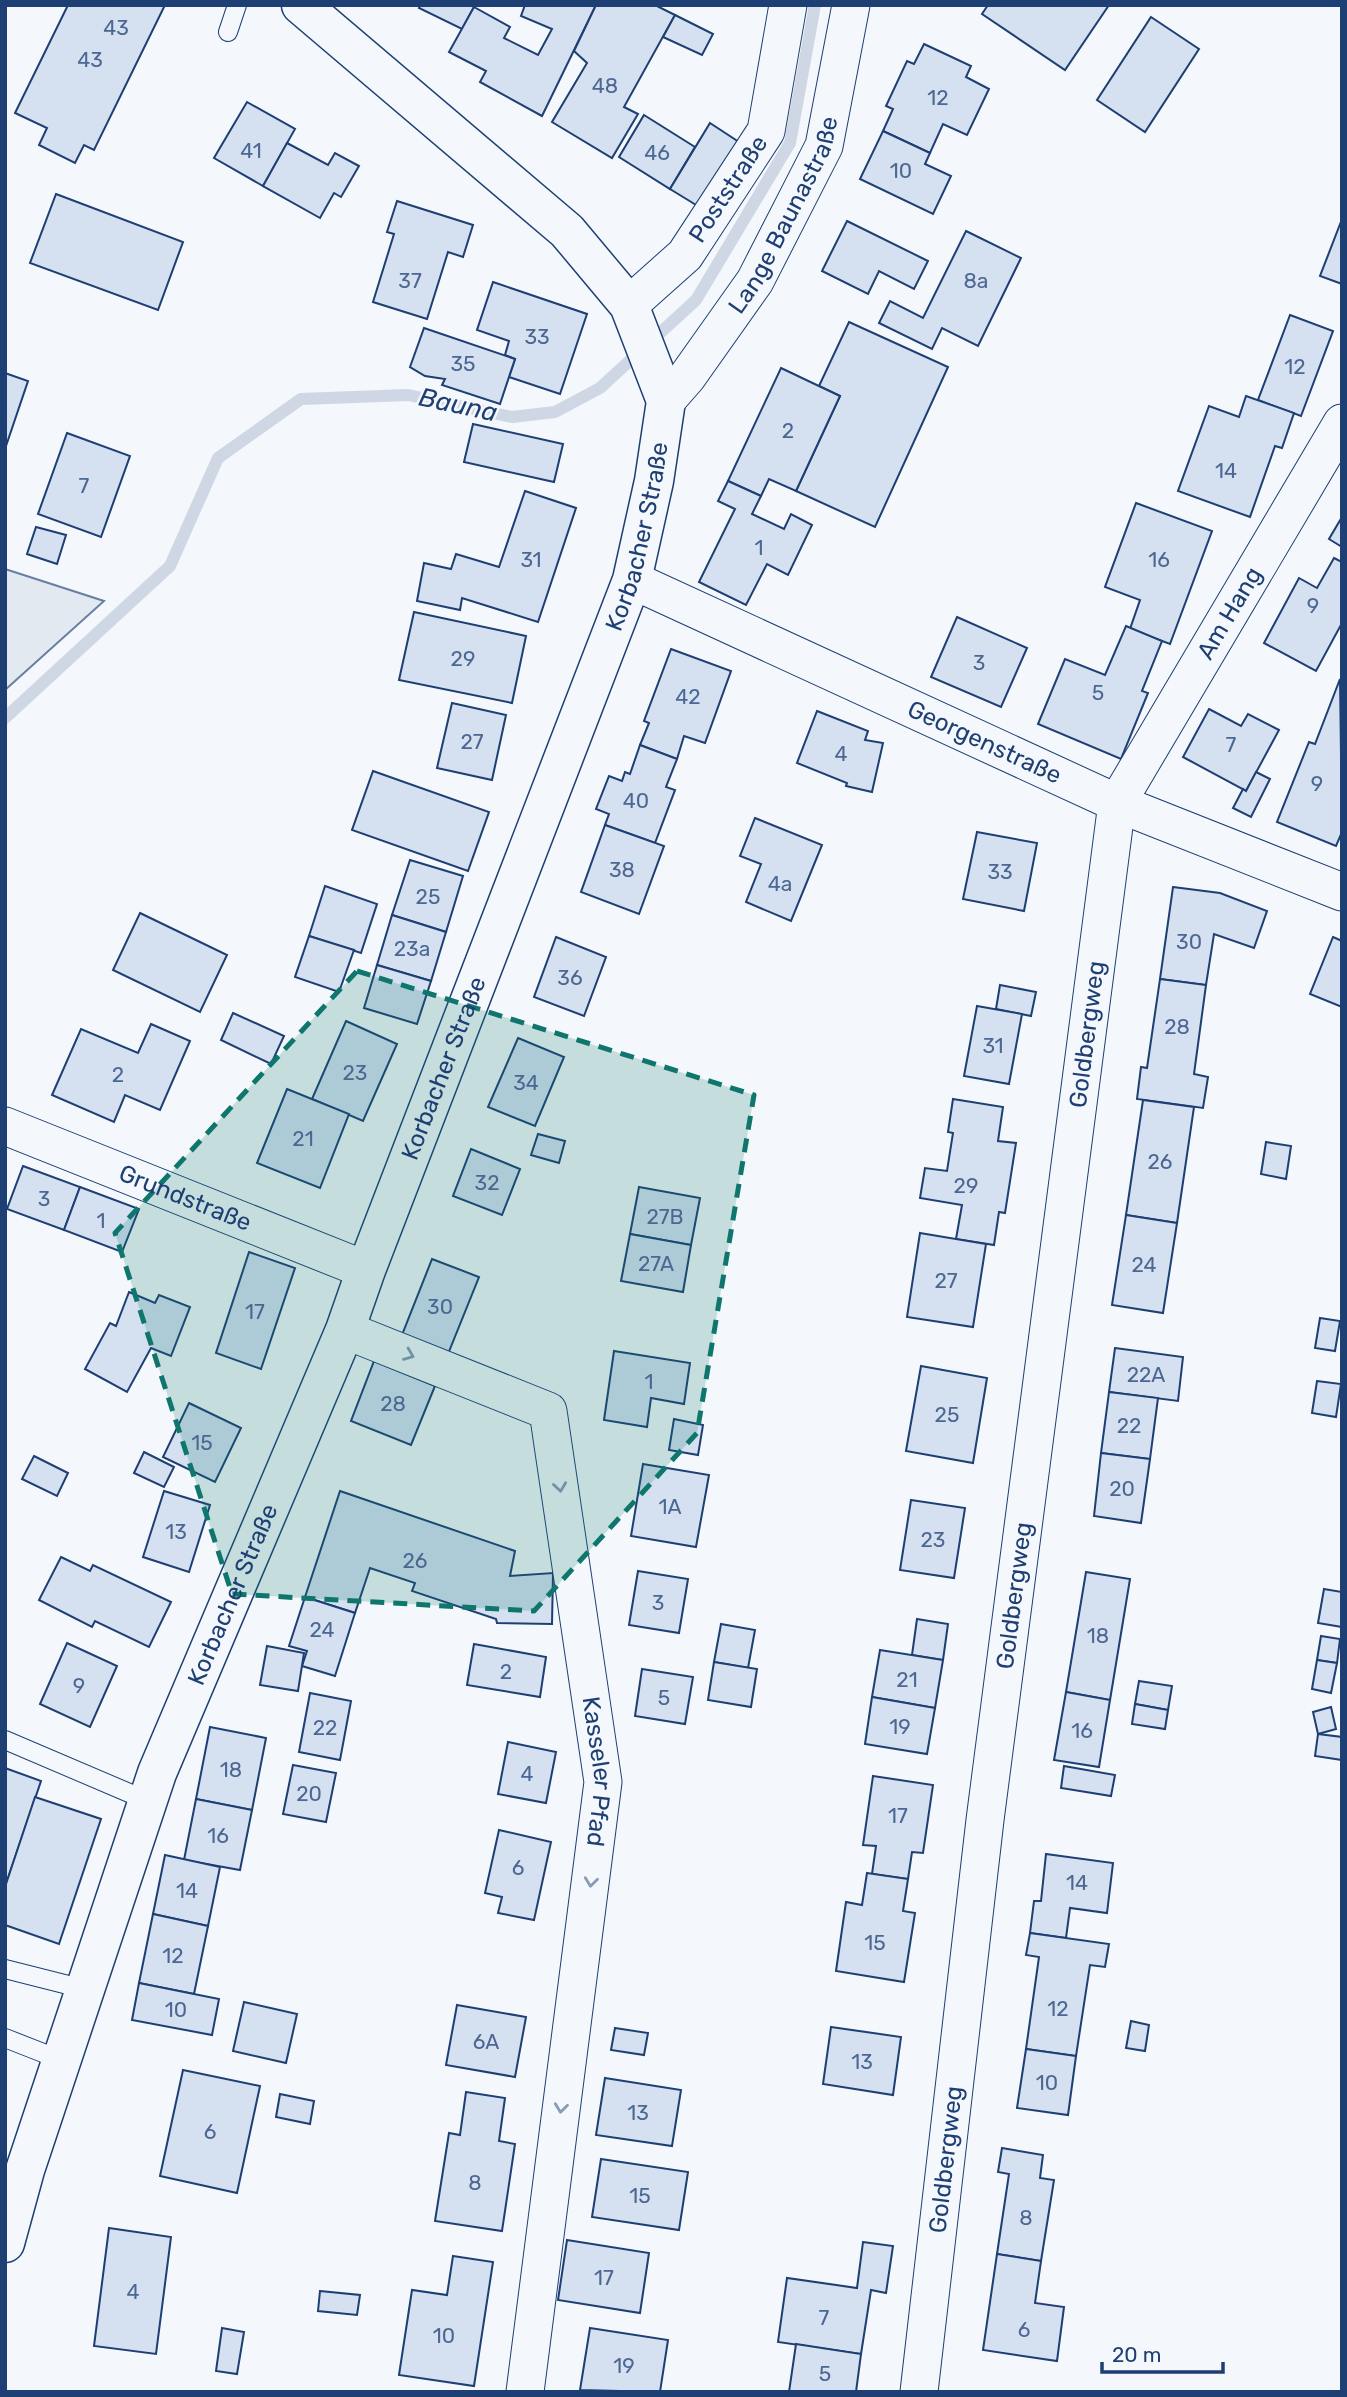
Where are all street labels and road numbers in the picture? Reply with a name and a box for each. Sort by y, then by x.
street label: Lange Baunastraße [722,114,843,319]
street label: Poststraße [683,130,773,248]
street label: Korbacher Straße [600,440,674,635]
street label: Am Hang [1191,562,1268,664]
street label: Georgenstraße [903,695,1066,790]
street label: Goldbergweg [1064,959,1110,1110]
street label: Korbacher Straße [396,973,492,1164]
street label: Grundstraße [115,1159,255,1237]
street label: Korbacher Straße [182,1500,284,1689]
street label: Goldbergweg [991,1521,1038,1671]
street label: Kasseler Pfad [577,1695,617,1848]
street label: Goldbergweg [923,2084,968,2235]

